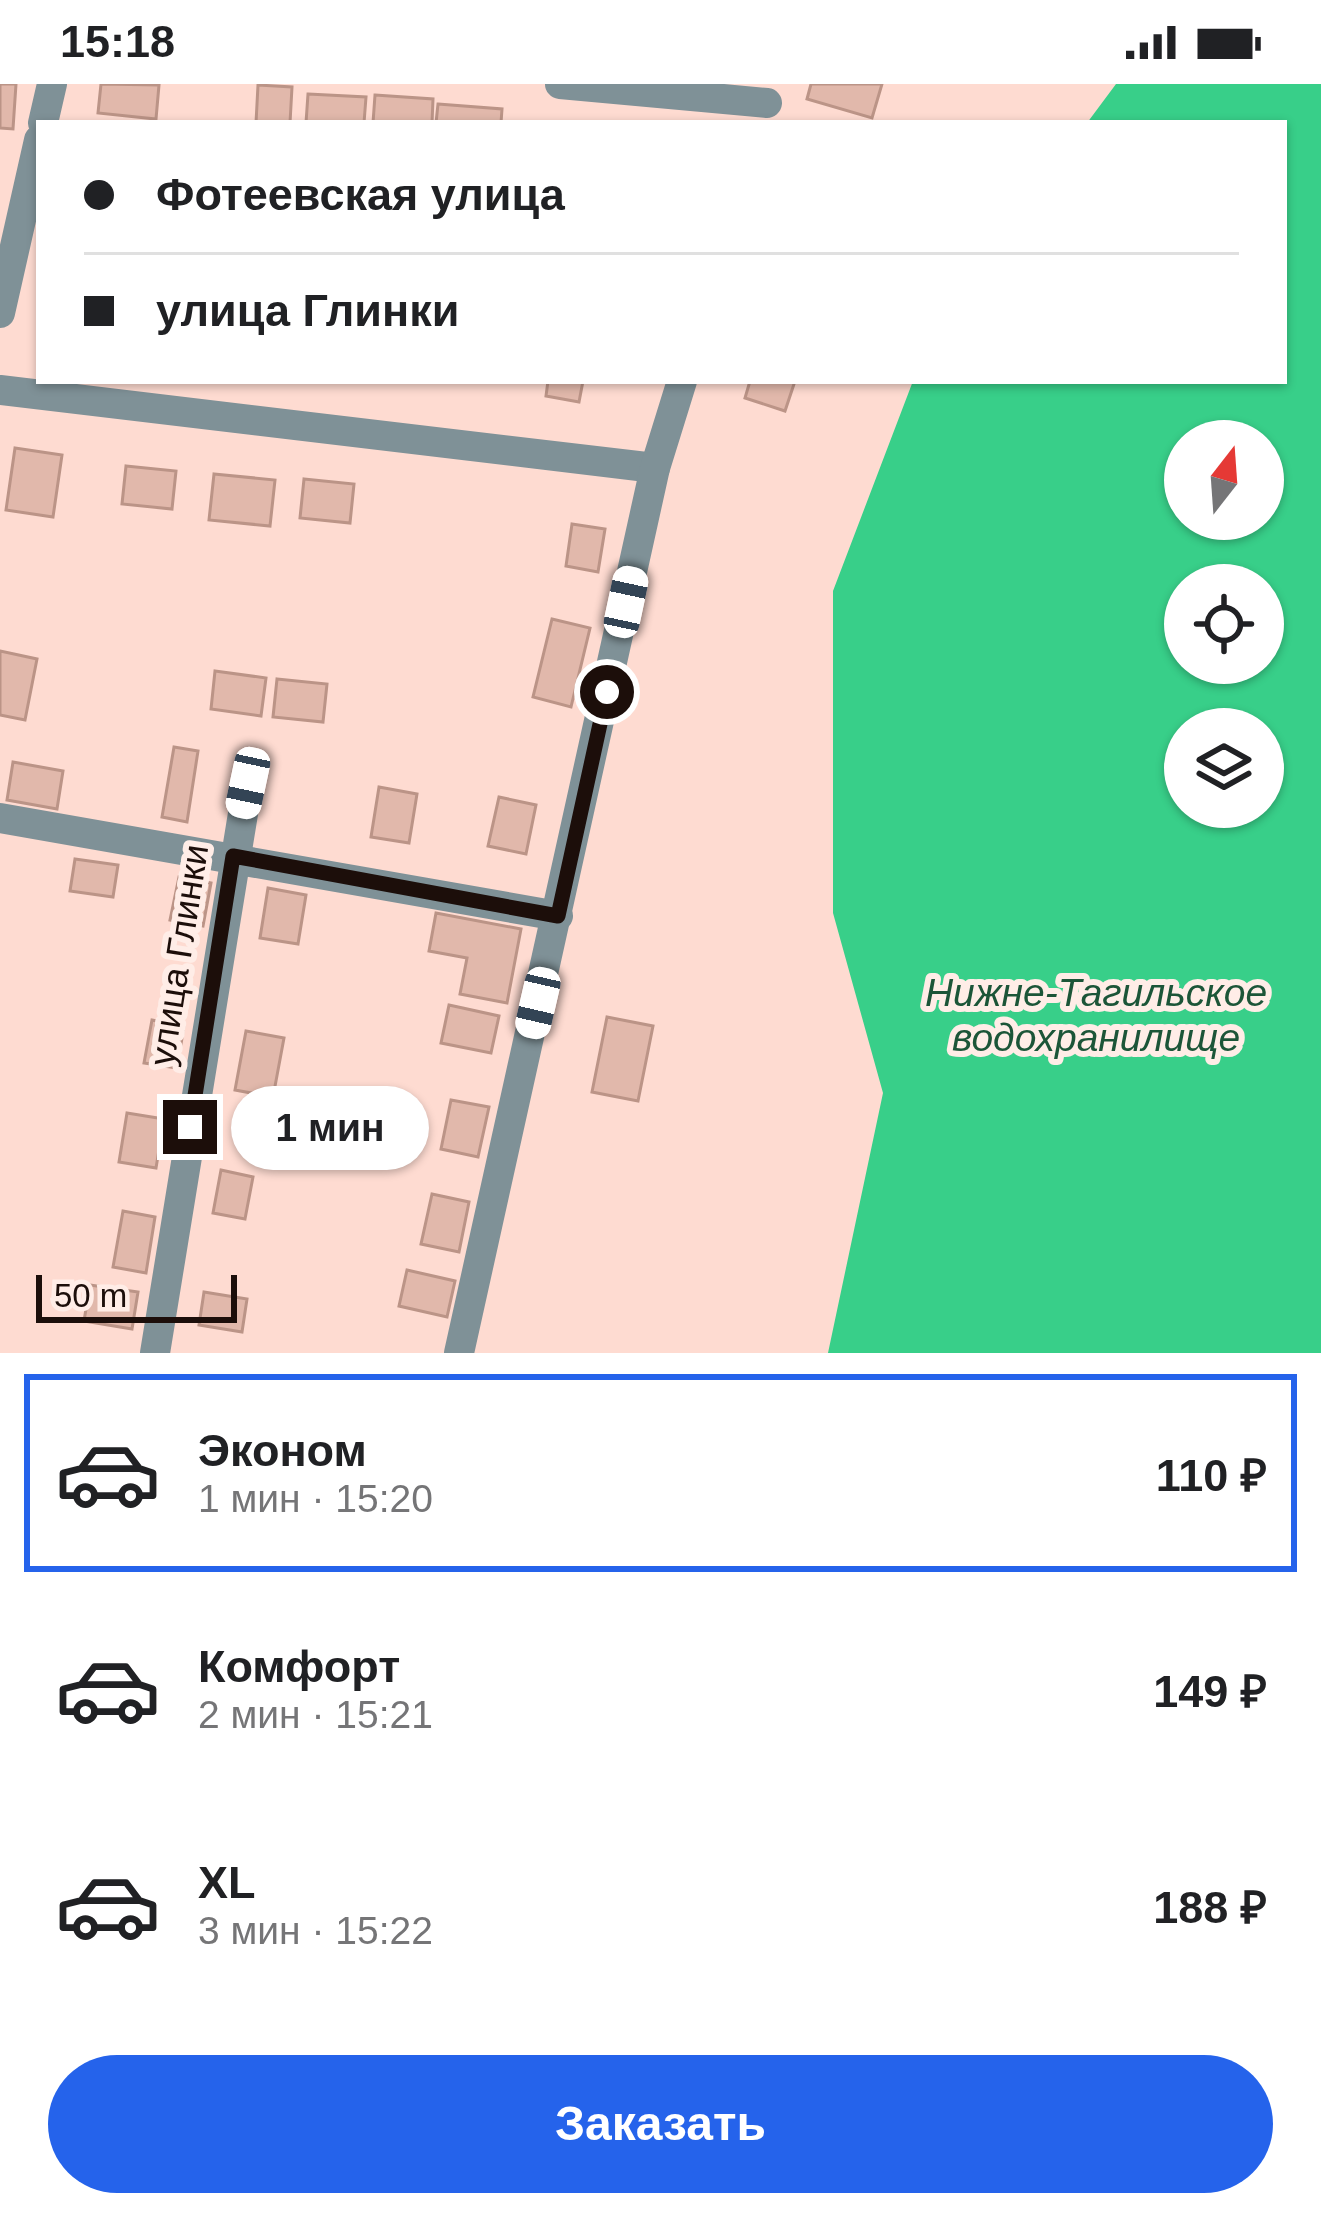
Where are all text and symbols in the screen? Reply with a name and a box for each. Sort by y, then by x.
text: 15:18 [60,16,175,67]
text: Фотеевская улица [156,169,565,220]
text: улица Глинки [156,285,459,336]
north arrow [1164,420,1284,540]
map controls [1164,420,1284,828]
car [601,563,651,641]
button: locate [1164,564,1284,684]
route start [580,665,634,719]
button: layers [1164,708,1284,828]
car [223,744,273,822]
street label: улица Глинки [141,842,216,1069]
car [512,964,564,1042]
water label: Нижне-Тагильское водохранилище [925,971,1267,1059]
callout: 1 мин [232,1085,430,1169]
route end [163,1100,217,1154]
text: 1 мин [276,1106,384,1149]
scale bar [36,1269,237,1322]
text: 50 m [54,1277,127,1314]
icon: car [54,1419,162,1527]
text: Эконом [198,1425,367,1476]
text: 110 ₽ [1156,1450,1267,1501]
text: 1 мин · 15:20 [198,1477,433,1520]
icon: car [54,1635,162,1743]
text: Комфорт [198,1641,400,1692]
text: 149 ₽ [1153,1666,1267,1717]
text: 2 мин · 15:21 [198,1693,433,1736]
icon: car [54,1851,162,1959]
text: XL [198,1857,256,1908]
text: 188 ₽ [1153,1882,1267,1933]
text: 3 мин · 15:22 [198,1909,433,1952]
button: Заказать [48,2055,1273,2193]

